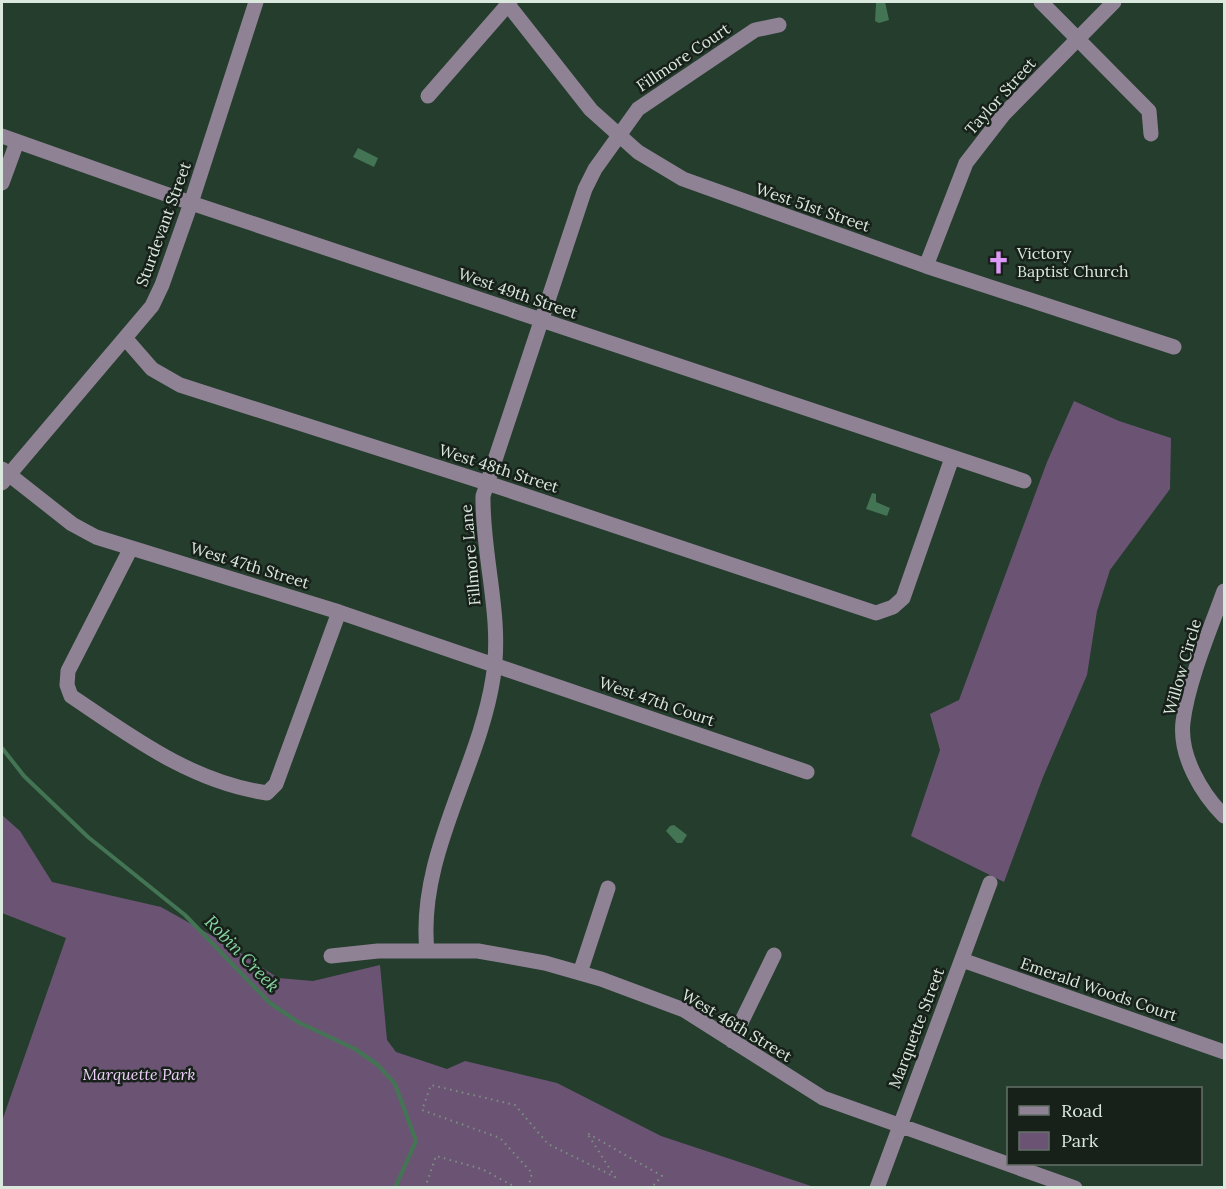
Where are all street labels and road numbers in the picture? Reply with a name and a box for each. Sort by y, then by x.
street label: Fillmore Court [632,18,734,96]
street label: Taylor Street [960,53,1040,139]
street label: Sturdevant Street [131,158,195,289]
street label: West 51st Street [753,178,874,236]
street label: West 49th Street [456,263,581,323]
street label: West 48th Street [437,439,562,497]
street label: Fillmore Lane [456,503,484,606]
street label: West 47th Street [188,537,313,593]
street label: Willow Circle [1159,616,1205,717]
street label: West 47th Court [596,672,718,730]
street label: Emerald Woods Court [1018,953,1181,1026]
street label: Marquette Street [884,964,949,1091]
street label: West 46th Street [678,984,796,1066]

